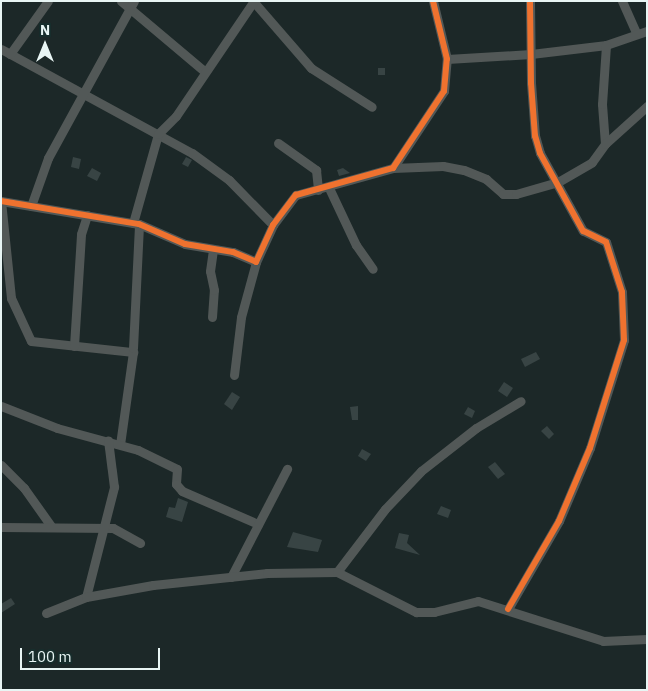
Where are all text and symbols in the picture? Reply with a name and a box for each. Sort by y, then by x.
north arrow [20,20,70,70]
text: N [40,21,50,39]
scale bar [22,638,162,670]
text: 100 m [28,647,72,666]

